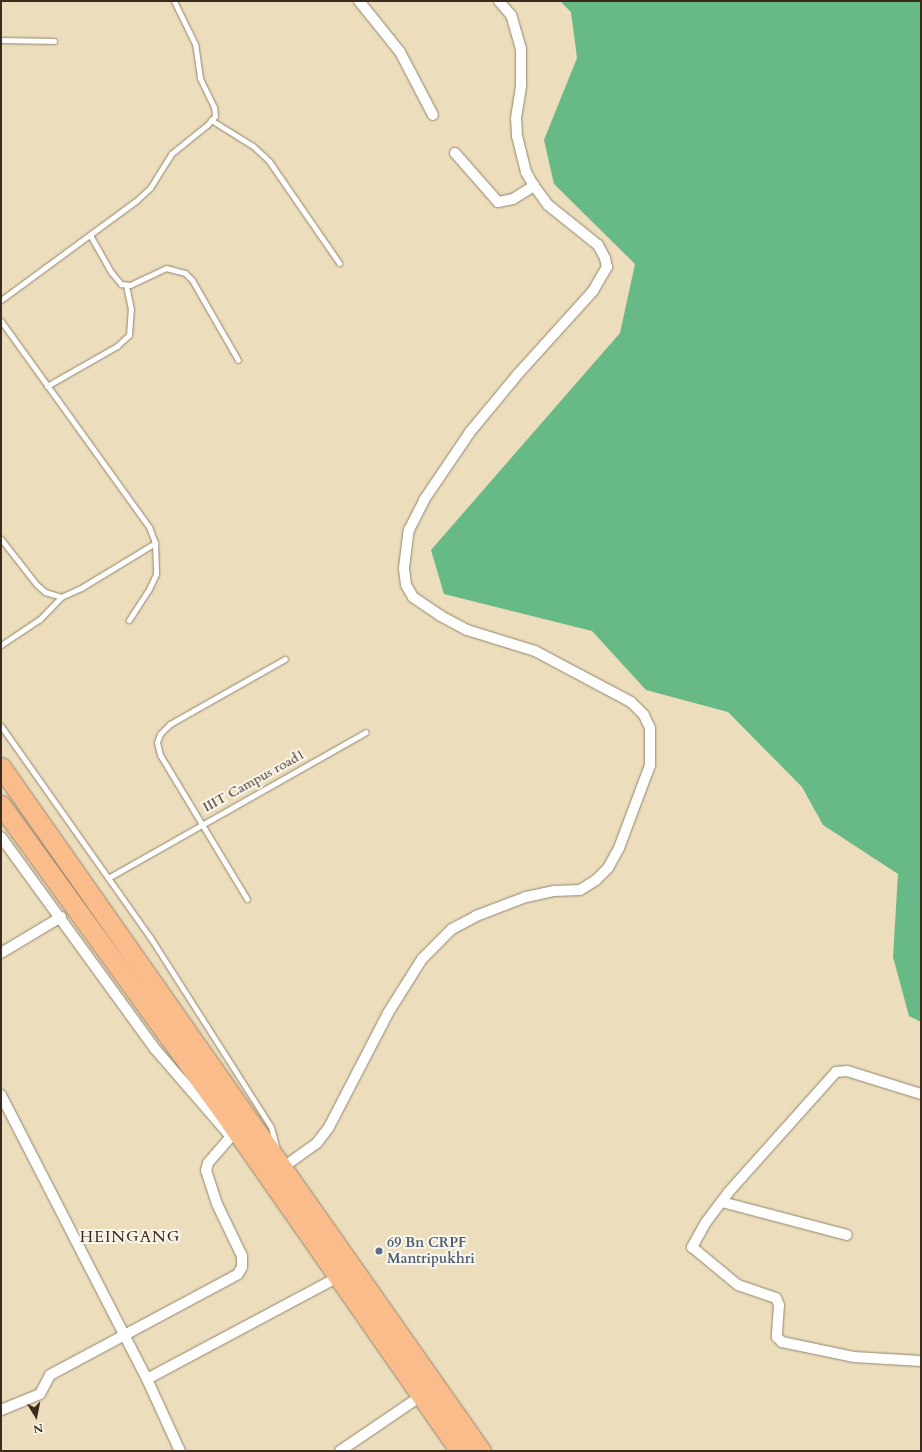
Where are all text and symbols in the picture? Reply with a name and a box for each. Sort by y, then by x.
street label: IIIT Campus road1 [200,746,308,816]
district label: HEINGANG [80,1227,180,1247]
place label: 69 Bn CRPF Mantripukhri [387,1235,475,1268]
marker: 69 Bn CRPF Mantripukhri [374,1246,384,1256]
north arrow [16,1396,56,1436]
text: N [32,1420,44,1437]

